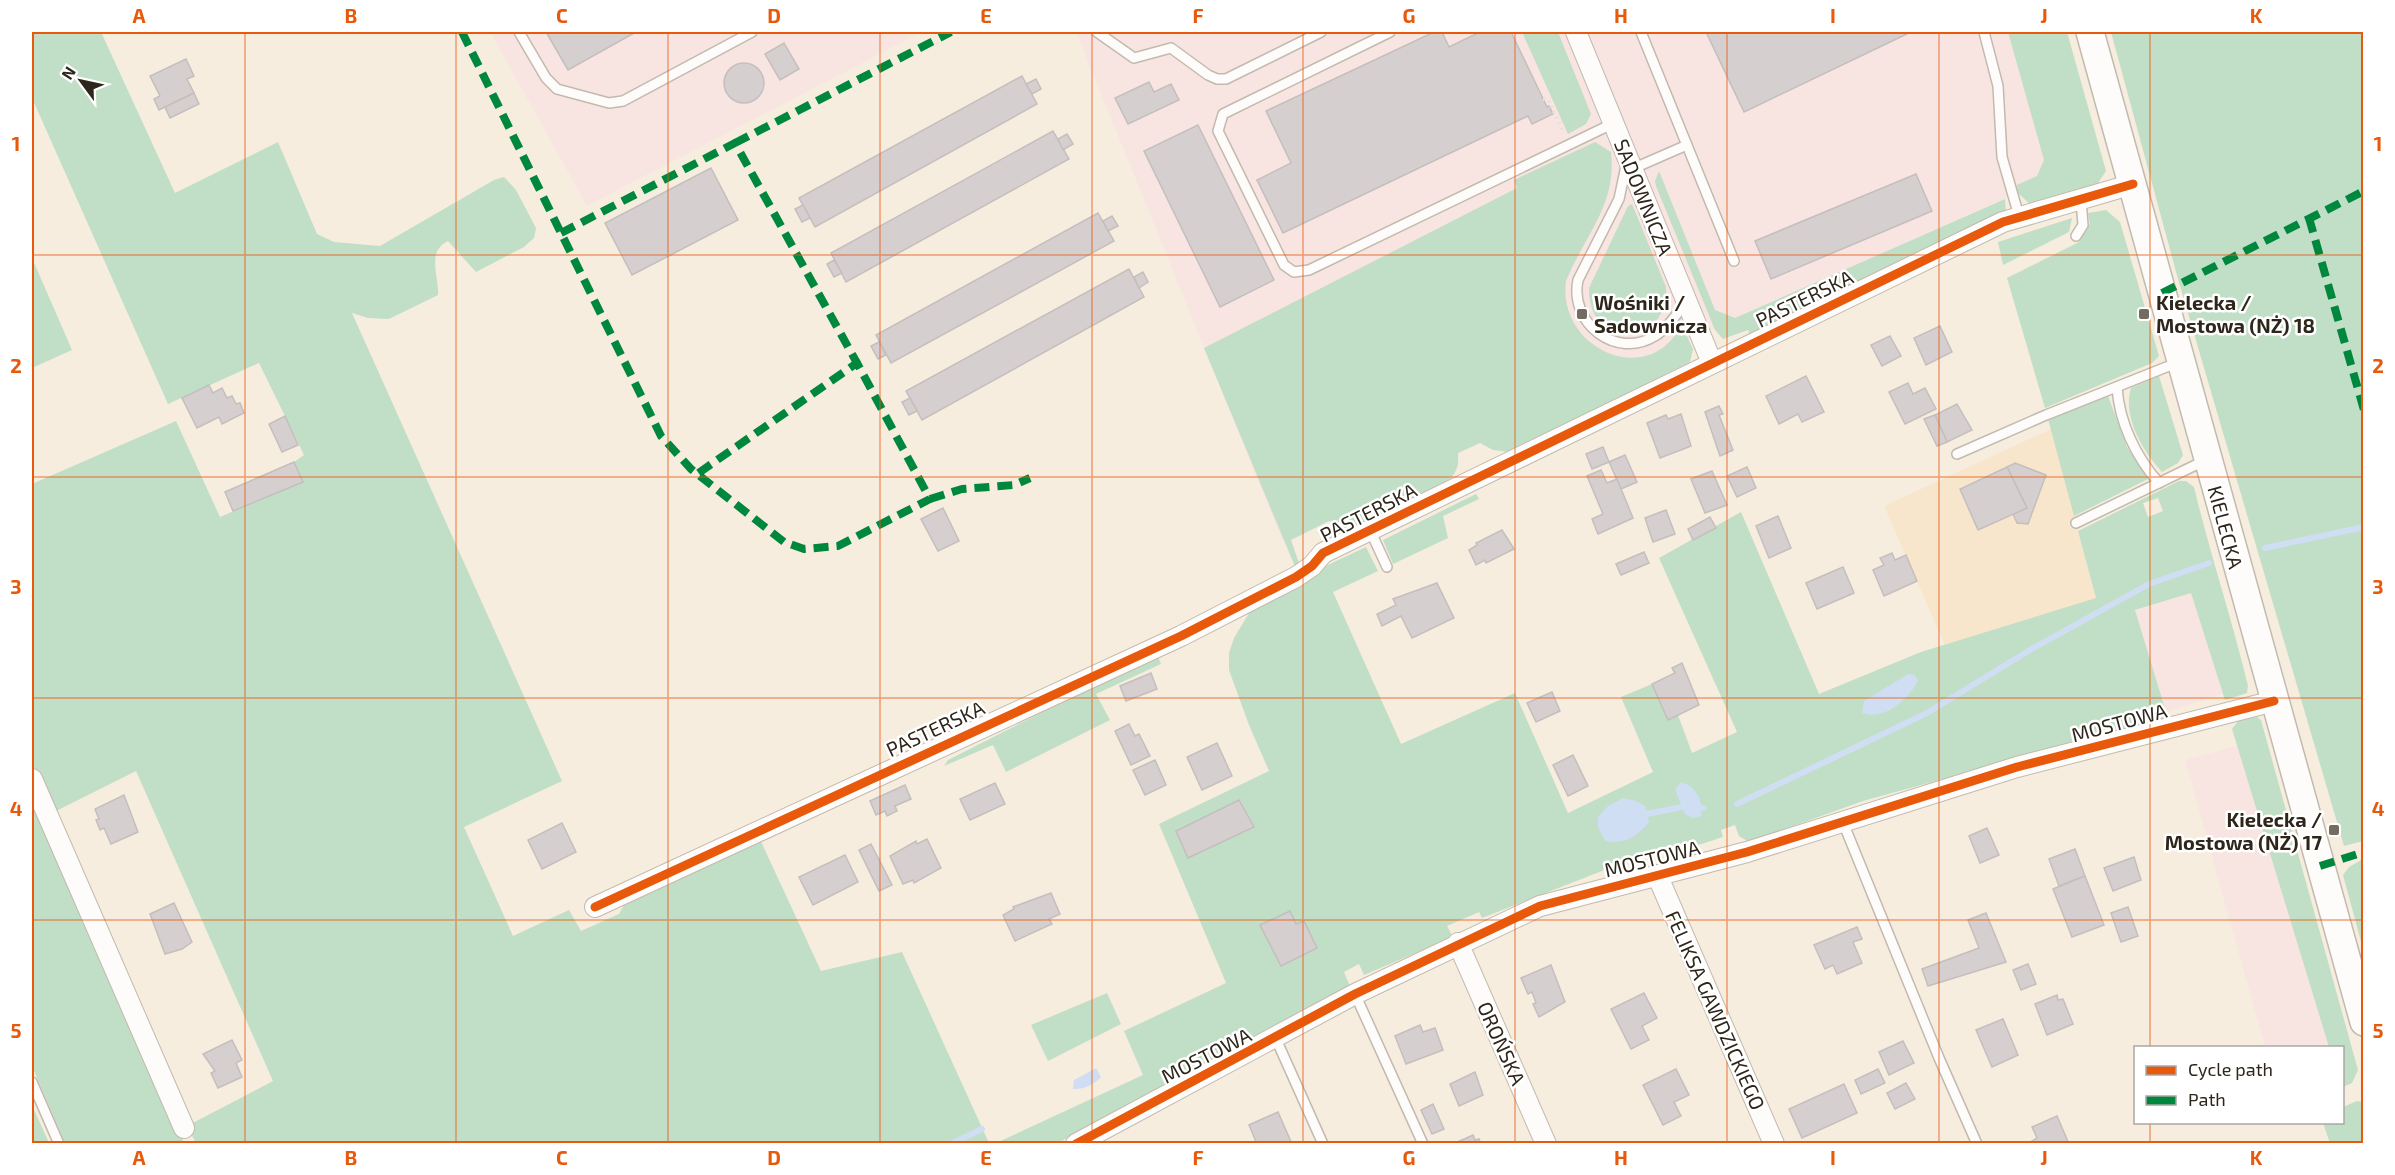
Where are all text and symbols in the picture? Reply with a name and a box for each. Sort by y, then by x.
text: A [132,3,146,27]
text: B [345,3,357,27]
text: C [556,3,568,27]
text: D [767,3,781,27]
text: E [980,3,992,27]
text: F [1192,3,1204,27]
text: G [1403,3,1415,27]
text: H [1614,3,1628,27]
text: I [1830,3,1836,27]
text: J [2040,3,2048,27]
text: K [2250,3,2263,27]
north arrow [51,51,111,111]
text: N [57,63,79,83]
text: 1 [12,131,20,155]
text: 1 [2374,131,2382,155]
street label: SADOWNICZA [1610,135,1679,259]
street label: PASTERSKA [1751,264,1857,332]
place label: Wośniki / Sadownicza [1594,290,1707,337]
place label: Kielecka / Mostowa (NŻ) 18 [2156,290,2315,337]
marker: Wośniki / Sadownicza [1575,307,1589,321]
marker: Kielecka / Mostowa (NŻ) 18 [2137,307,2151,321]
text: 2 [10,353,22,377]
text: 2 [2372,353,2384,377]
street label: PASTERSKA [1316,477,1421,547]
street label: KIELECKA [2203,483,2249,572]
text: 3 [10,574,22,598]
text: 3 [2372,574,2384,598]
street label: PASTERSKA [882,695,988,761]
street label: MOSTOWA [2069,698,2170,746]
text: 4 [10,796,23,820]
text: 4 [2372,796,2385,820]
place label: Kielecka / Mostowa (NŻ) 17 [2165,807,2322,854]
marker: Kielecka / Mostowa (NŻ) 17 [2327,823,2341,837]
street label: MOSTOWA [1602,834,1703,881]
street label: FELIKSA GAWDZICKIEGO [1661,907,1771,1113]
street label: OROŃSKA [1473,998,1531,1089]
text: 5 [10,1018,22,1042]
text: 5 [2372,1018,2384,1042]
street label: MOSTOWA [1157,1022,1256,1088]
legend [2134,1046,2344,1124]
text: Cycle path [2188,1058,2273,1080]
text: Path [2188,1088,2226,1110]
text: A [132,1145,146,1169]
text: B [345,1145,357,1169]
text: C [556,1145,568,1169]
text: D [767,1145,781,1169]
text: E [980,1145,992,1169]
text: F [1192,1145,1204,1169]
text: G [1403,1145,1415,1169]
text: H [1614,1145,1628,1169]
text: I [1830,1145,1836,1169]
text: J [2040,1145,2048,1169]
text: K [2250,1145,2263,1169]

